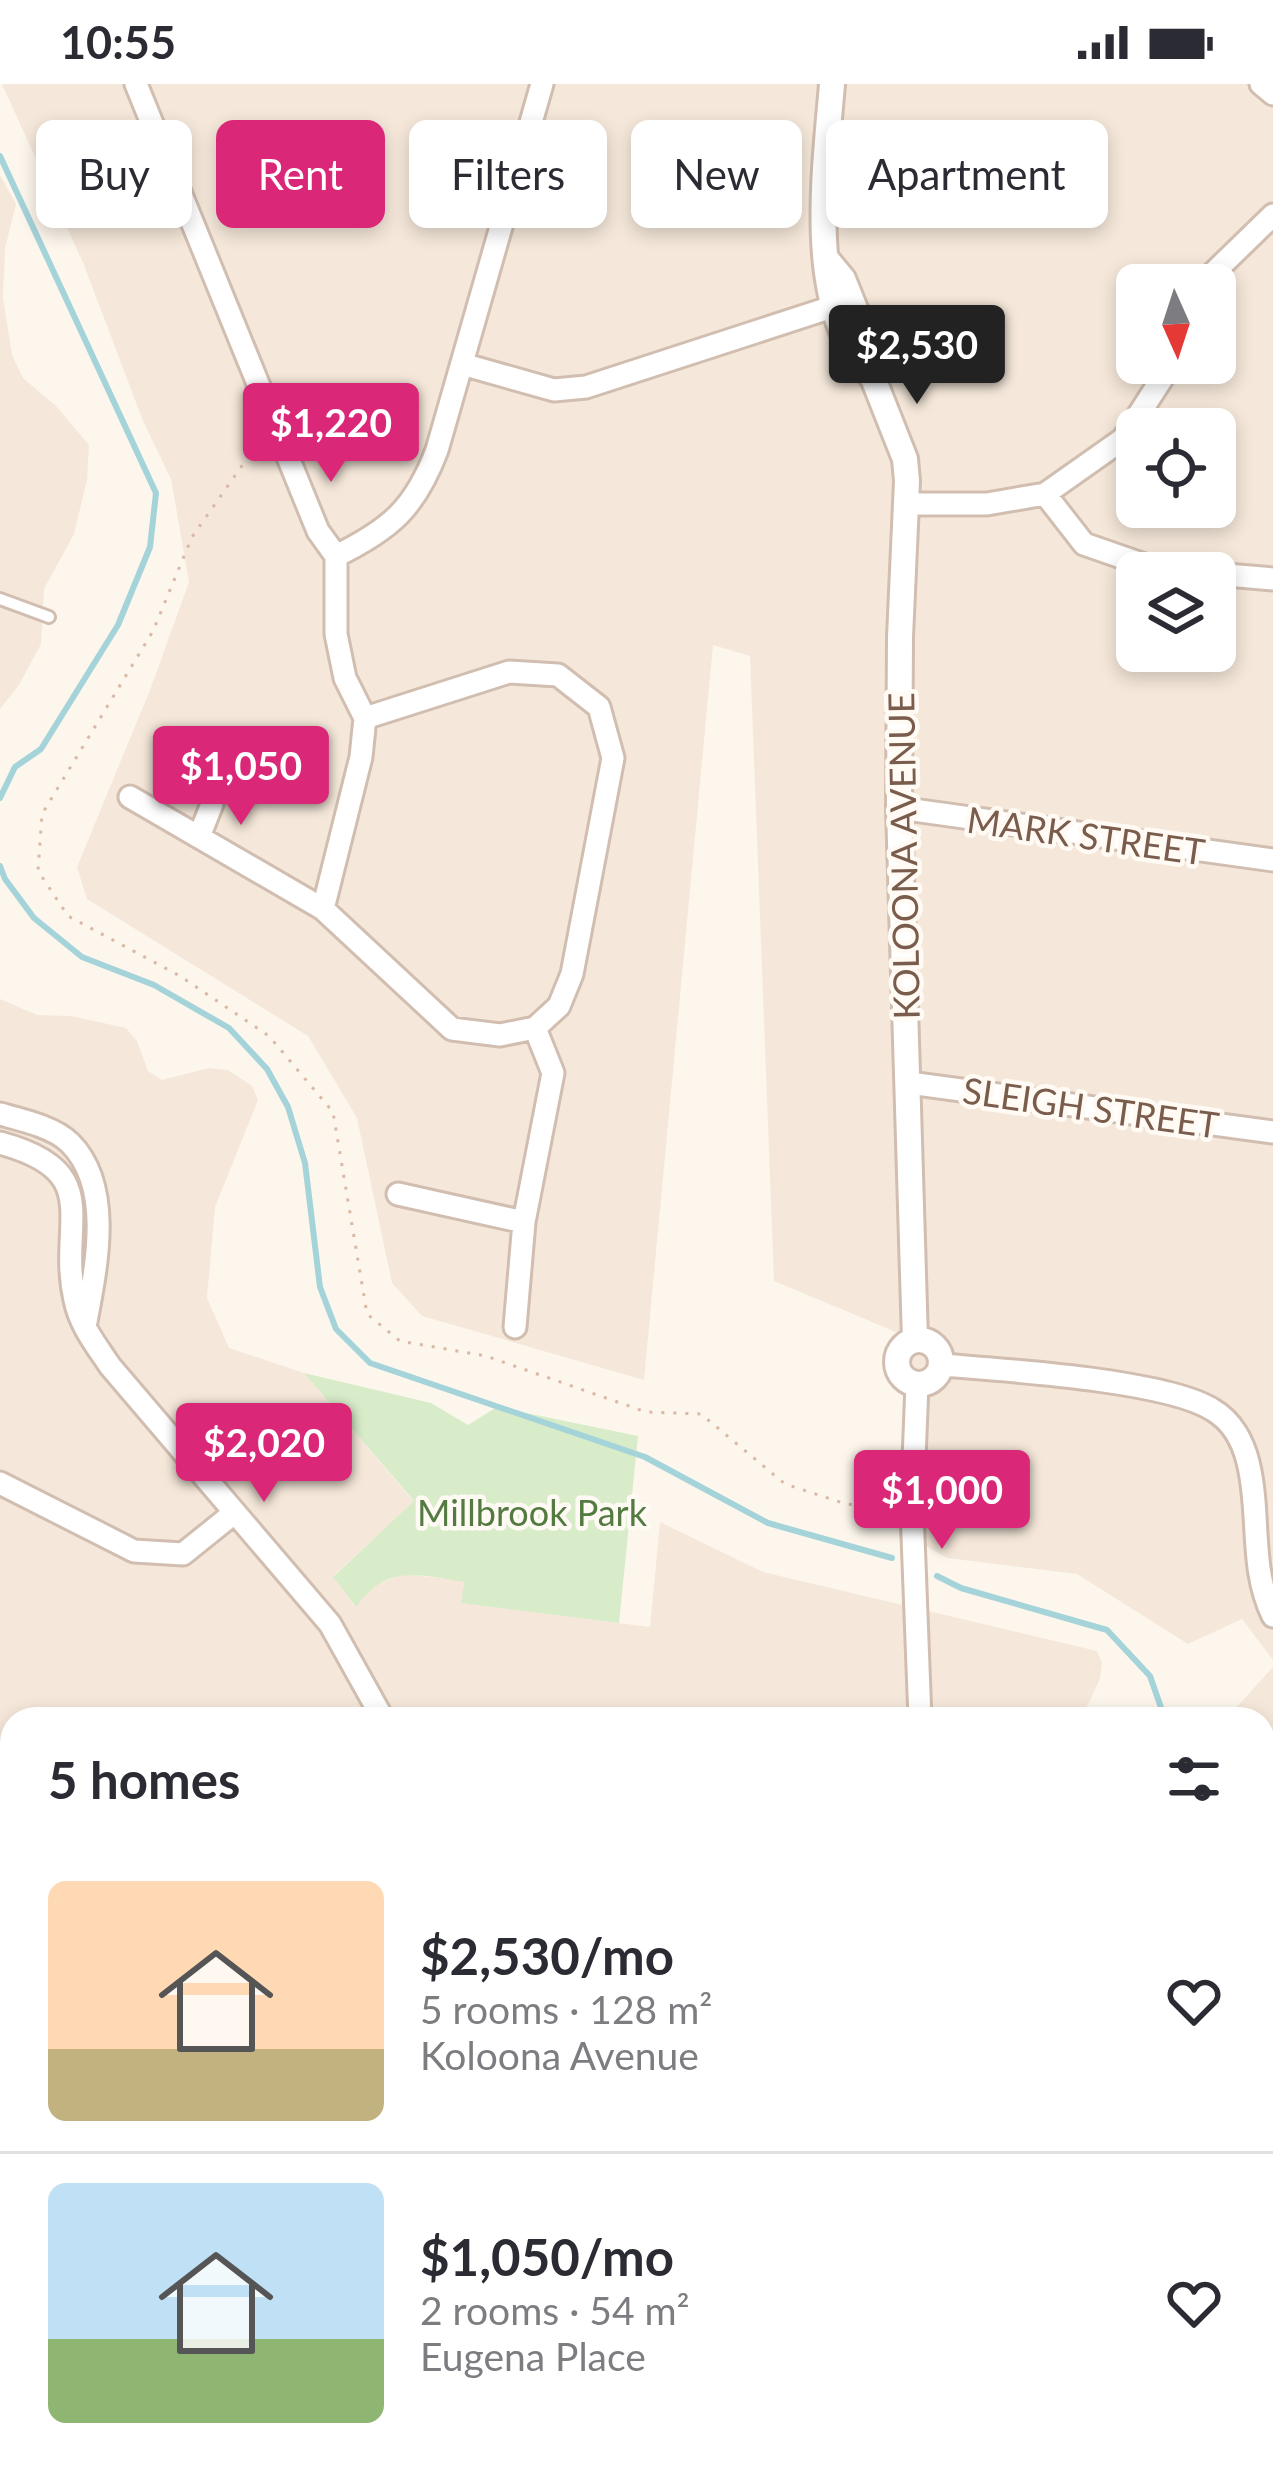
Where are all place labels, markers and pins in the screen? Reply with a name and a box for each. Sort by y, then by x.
pin: $2,530 [819,305,1015,407]
pin: $1,220 [233,383,429,485]
pin: $1,050 [143,726,339,828]
pin: $2,020 [166,1403,362,1505]
pin: $1,000 [844,1450,1040,1552]

